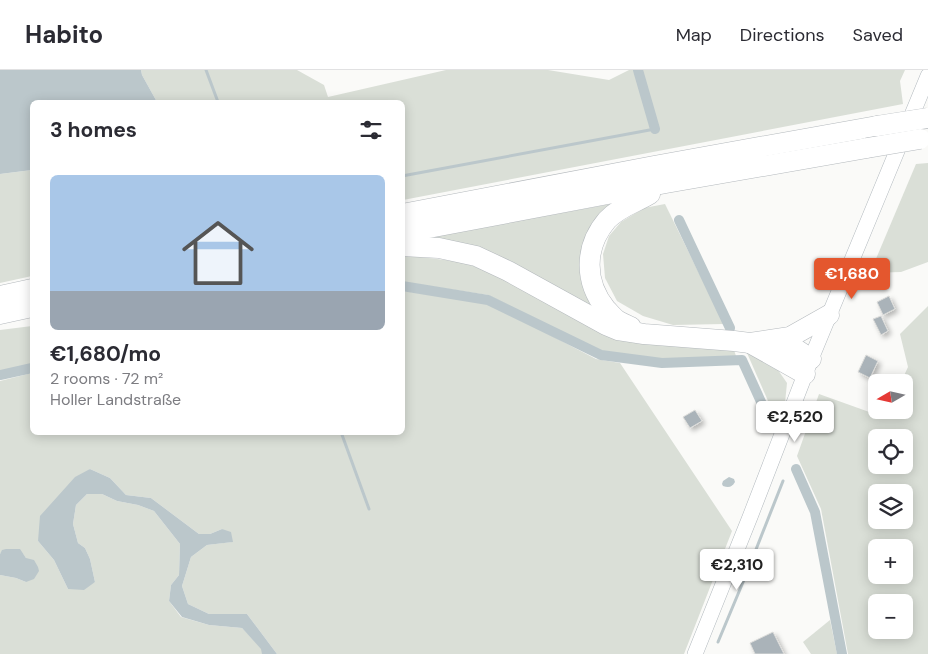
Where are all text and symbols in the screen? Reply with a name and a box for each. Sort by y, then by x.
text: Habito [25,19,103,50]
text: Map [676,23,712,47]
text: Directions [740,23,825,47]
text: Saved [853,23,903,47]
text: 3 homes [50,116,137,144]
icon: filters [357,116,385,144]
icon: home [173,208,263,298]
pin: €1,680 [811,258,893,300]
text: €1,680 [825,263,879,284]
text: €1,680/mo [50,340,161,368]
text: 2 rooms · 72 m² [50,368,163,389]
north arrow [868,374,912,419]
map controls [868,374,913,639]
text: Holler Landstraße [50,389,181,410]
pin: €2,520 [754,400,836,443]
text: €2,520 [767,406,823,427]
button: locate [868,429,913,474]
button: layers [868,484,913,529]
button: + [868,539,913,584]
pin: €2,310 [696,548,778,591]
text: €2,310 [711,554,763,575]
button: − [868,594,913,639]

